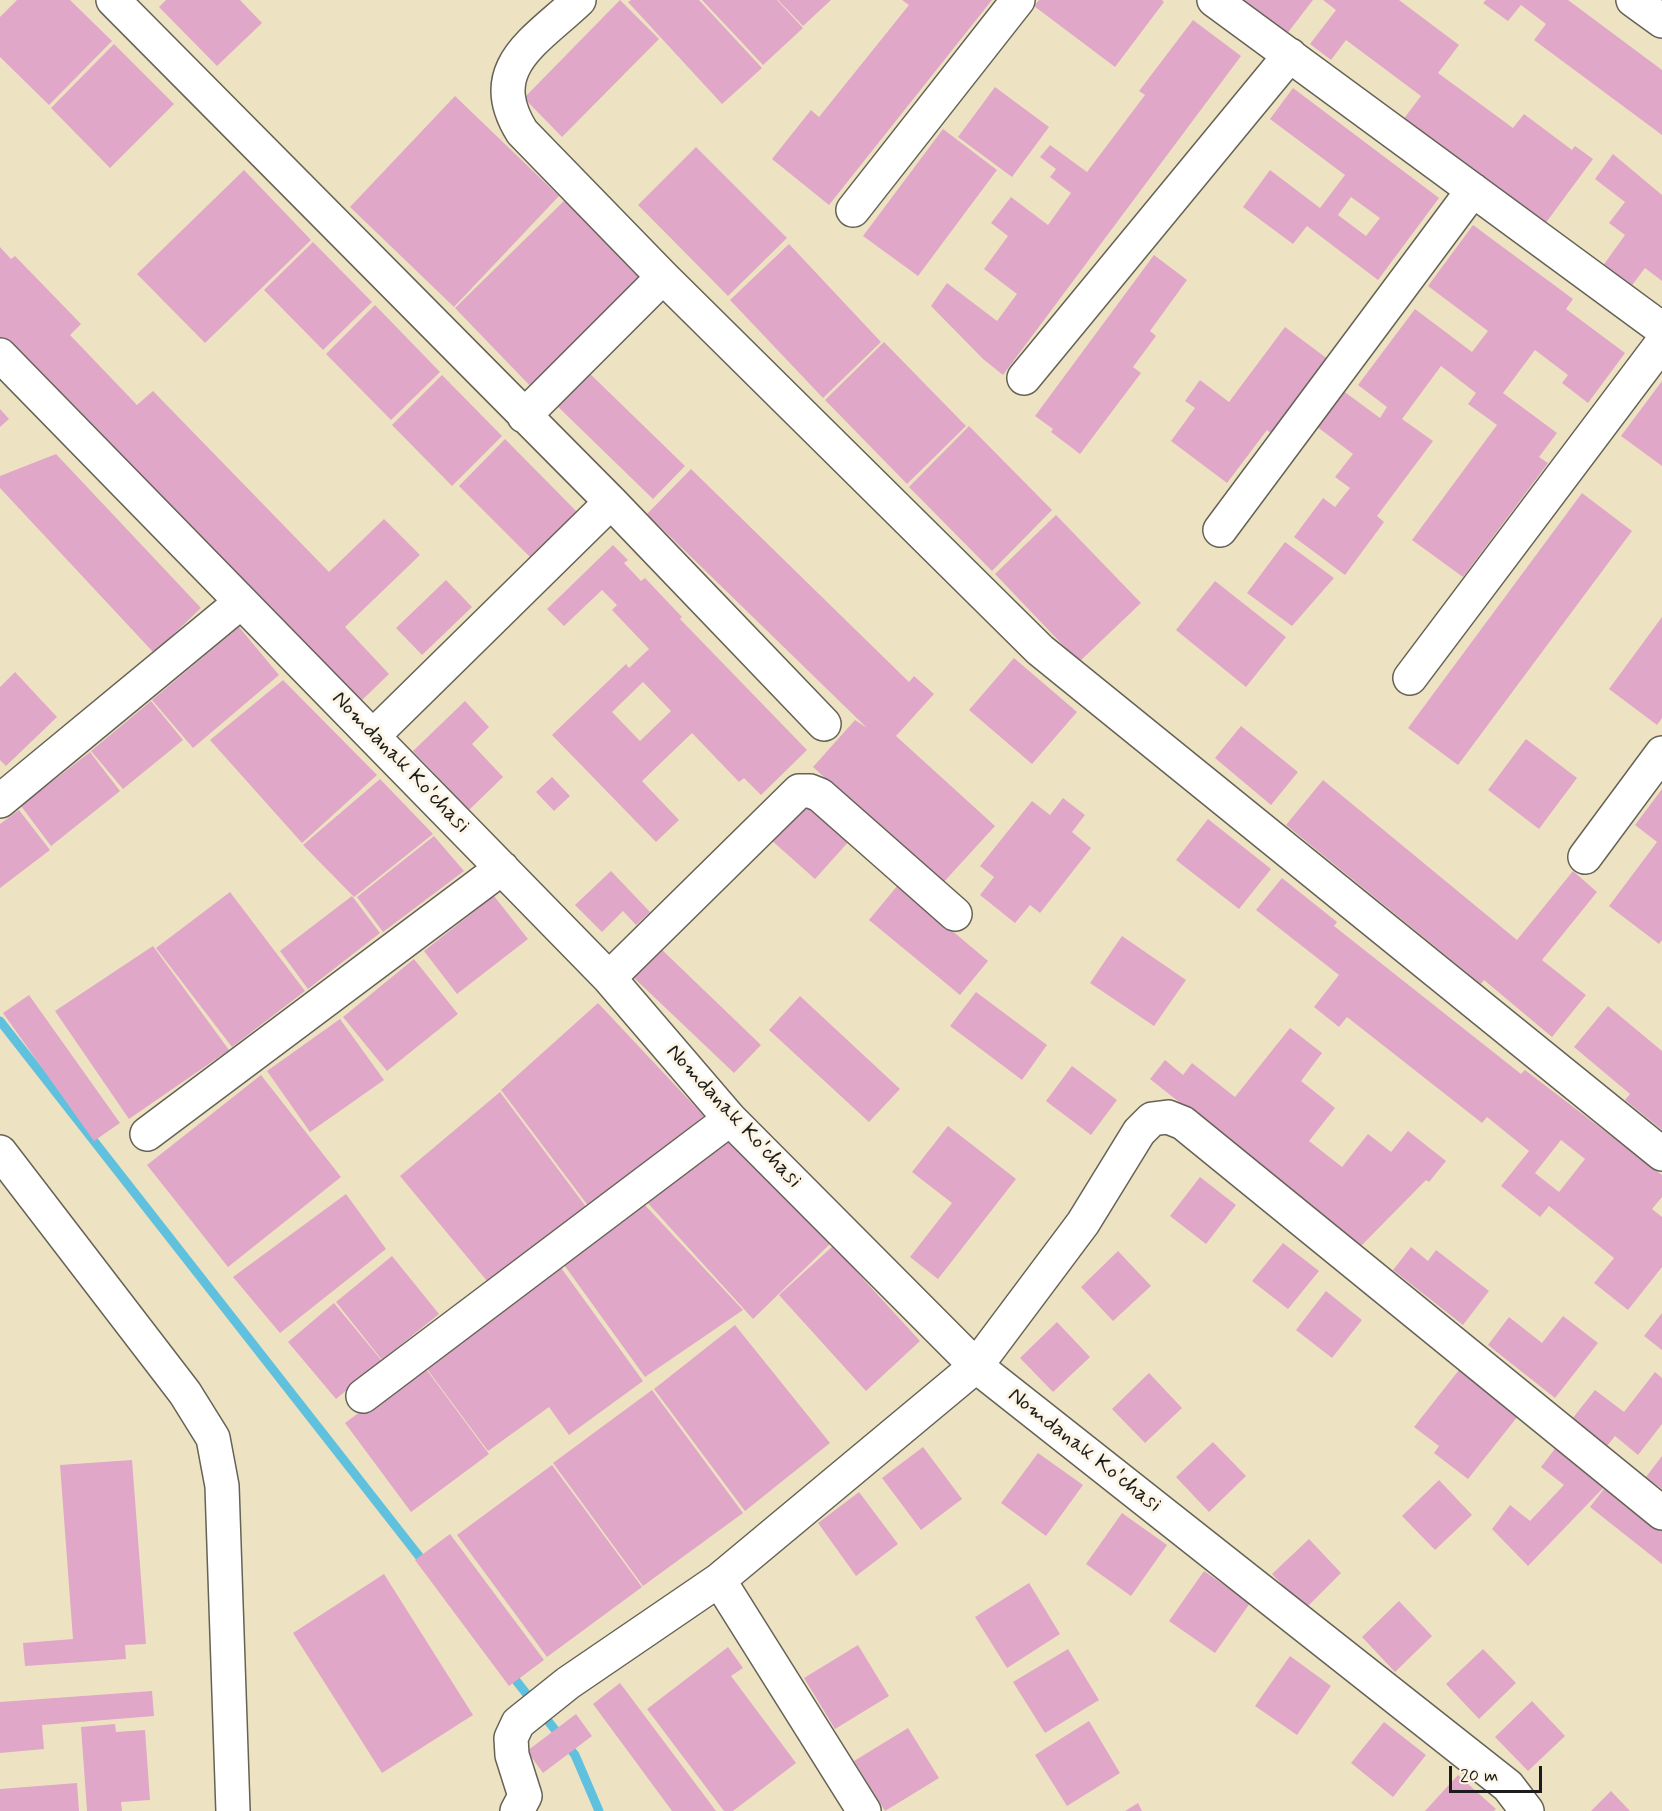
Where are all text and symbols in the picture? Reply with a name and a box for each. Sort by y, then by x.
street label: Nomdanak Ko'chasi [325,686,475,840]
street label: Nomdanak Ko'chasi [659,1039,807,1195]
street label: Nomdanak Ko'chasi [1002,1383,1166,1519]
scale bar [1452,1754,1545,1792]
text: 20 m [1460,1764,1498,1788]

